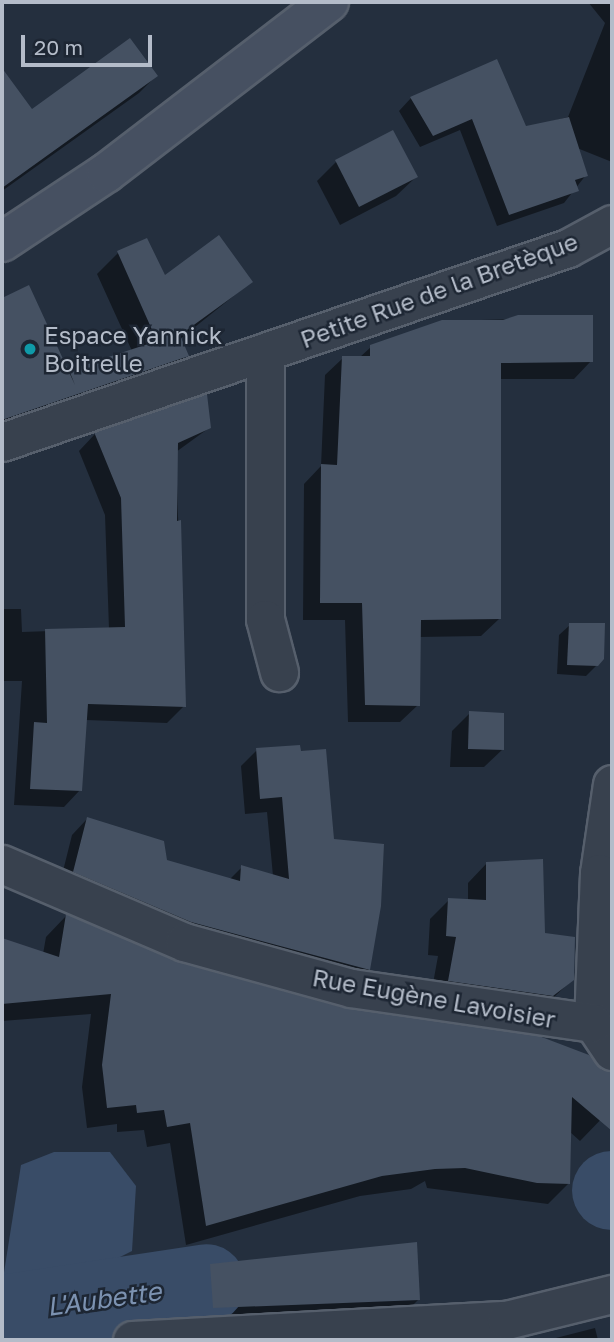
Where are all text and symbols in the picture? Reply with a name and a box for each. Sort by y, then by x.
scale bar [24,21,156,65]
text: 20 m [34,34,83,60]
street label: Petite Rue de la Bretèque [296,226,582,354]
place label: Espace Yannick Boitrelle [44,321,222,377]
marker: Espace Yannick Boitrelle [22,341,38,357]
street label: Rue Eugène Lavoisier [310,962,558,1034]
water label: L'Aubette [45,1276,163,1322]

